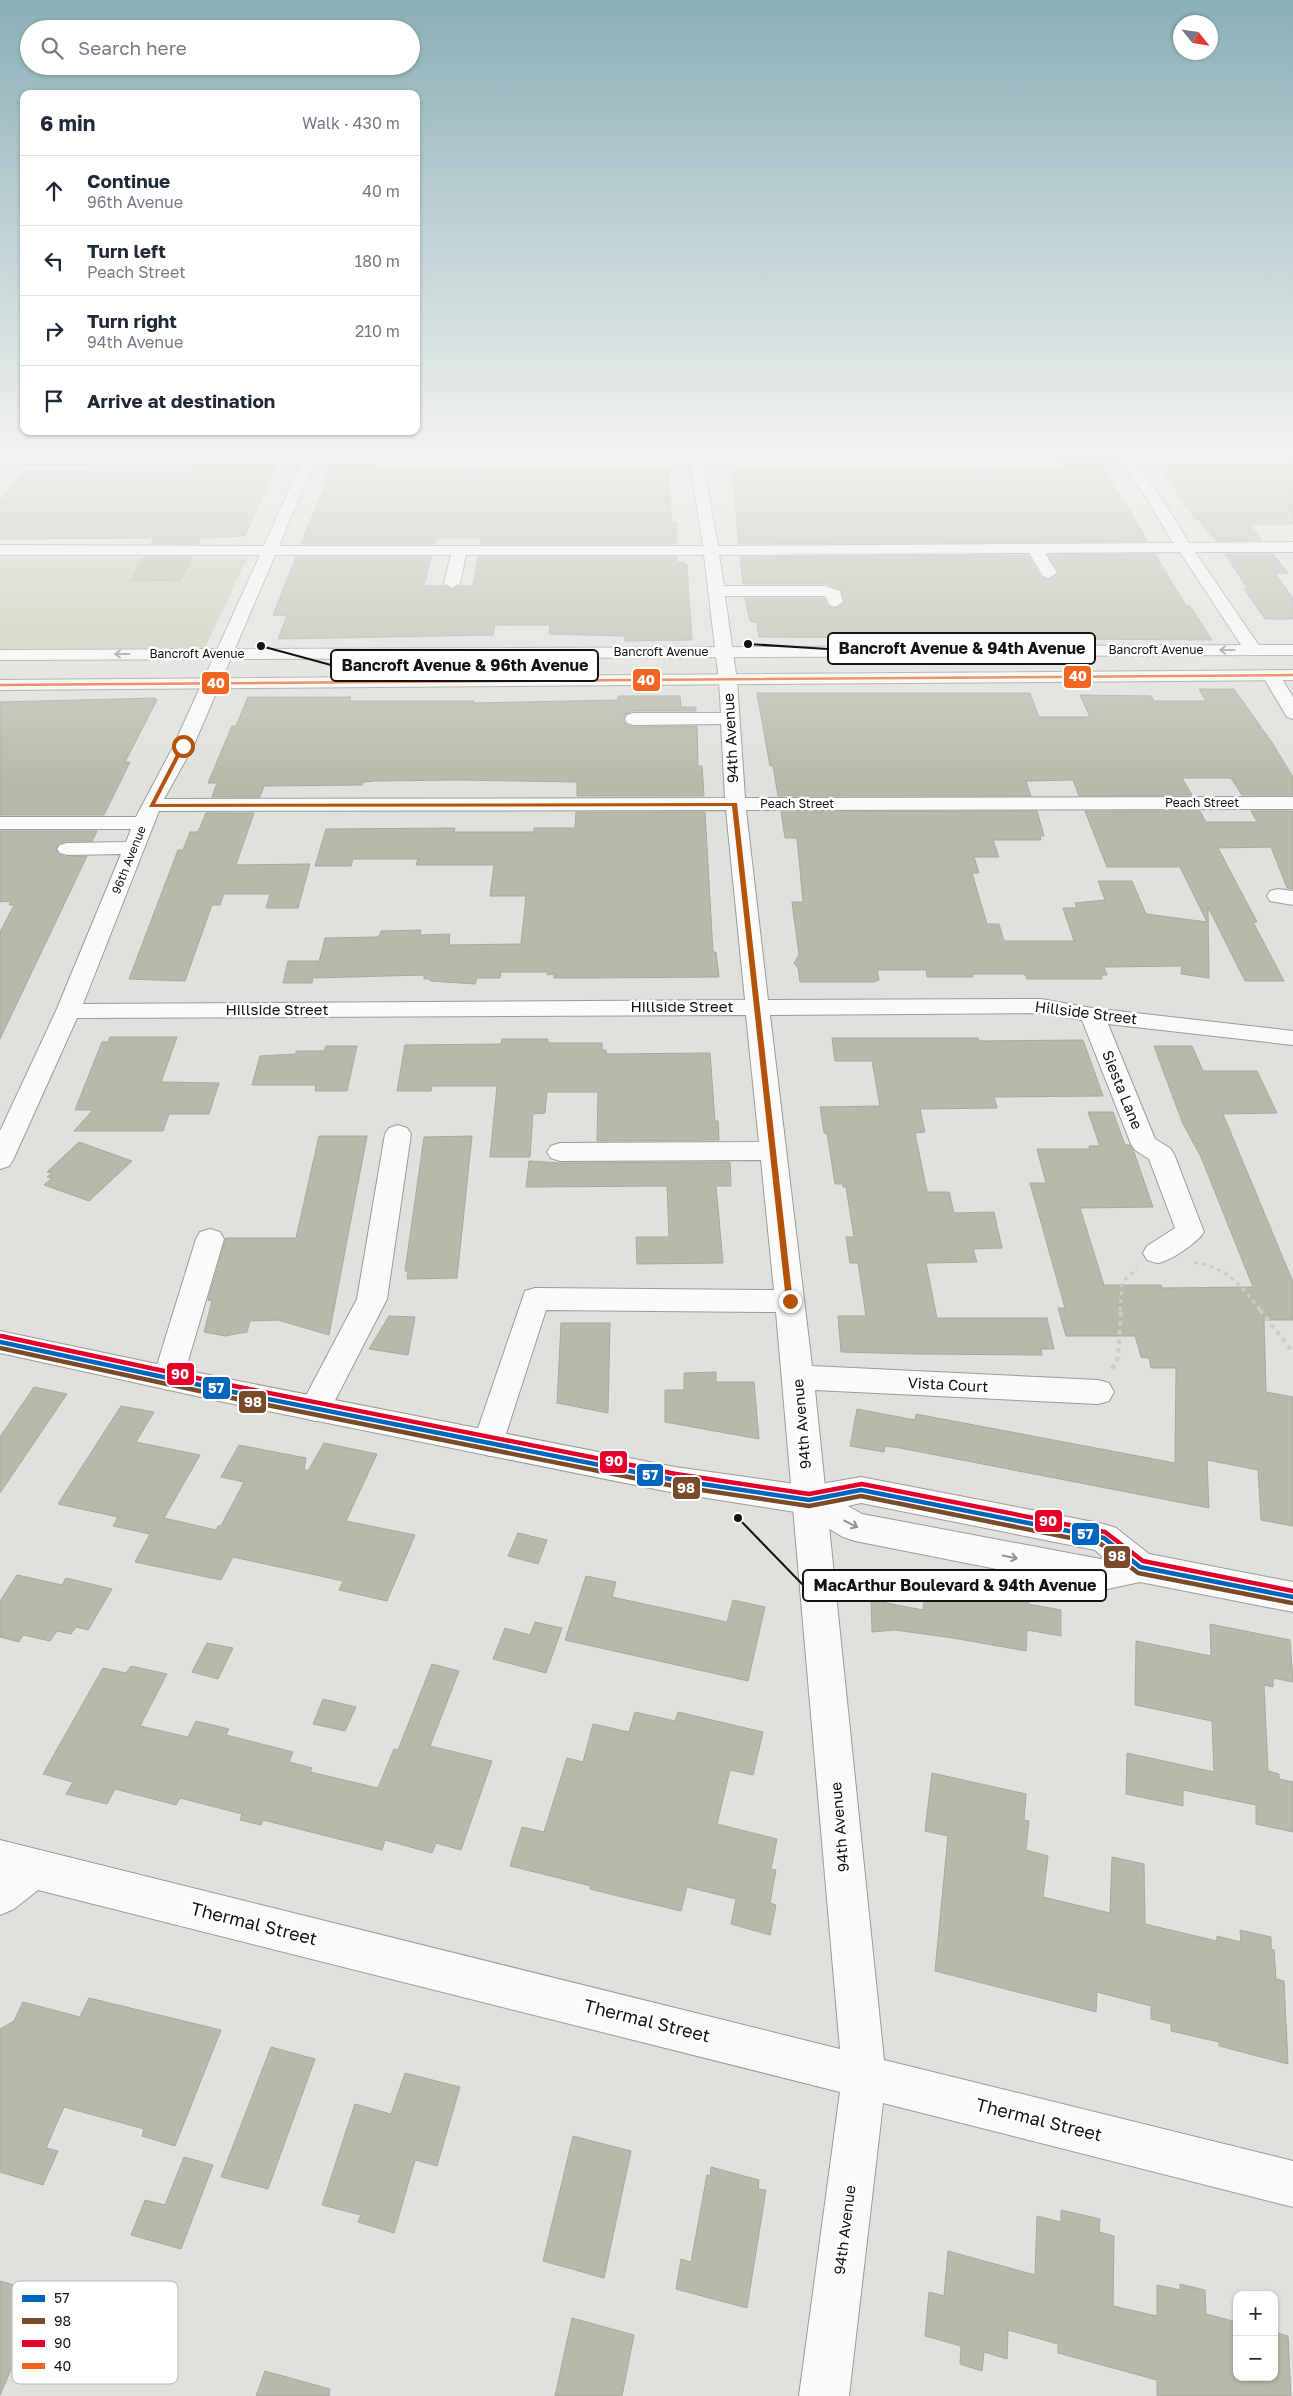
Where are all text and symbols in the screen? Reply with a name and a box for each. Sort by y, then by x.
north arrow [1173,15,1218,60]
search box [20,20,420,75]
icon: search [38,34,66,62]
text: Search here [78,36,187,59]
text: 6 min [40,110,95,136]
text: Walk · 430 m [302,113,400,133]
text: Continue [87,169,170,192]
icon: ahead [40,177,68,205]
text: 40 m [362,181,400,201]
text: 96th Avenue [87,192,183,212]
text: Turn left [87,239,166,262]
icon: left [40,247,68,275]
text: 180 m [354,251,400,271]
text: Peach Street [87,262,186,282]
text: Turn right [87,309,177,332]
icon: right [40,317,68,345]
text: 210 m [355,321,400,341]
text: 94th Avenue [87,332,183,352]
icon: arrive [40,387,68,415]
text: Arrive at destination [87,389,275,412]
callout: Bancroft Avenue & 94th Avenue [828,633,1095,664]
text: Bancroft Avenue & 94th Avenue [839,638,1085,658]
street label: Bancroft Avenue [1108,642,1204,657]
street label: Bancroft Avenue [613,644,709,659]
one-way arrow [1219,645,1236,655]
street label: Bancroft Avenue [149,646,245,661]
one-way arrow [115,649,131,659]
callout: Bancroft Avenue & 96th Avenue [331,650,598,681]
text: Bancroft Avenue & 96th Avenue [342,655,588,675]
line badge: 40 [1063,665,1092,689]
text: 40 [1069,667,1087,684]
line badge: 40 [632,668,661,692]
line badge: 40 [201,671,230,695]
text: 40 [637,671,655,688]
text: 40 [207,674,225,691]
street label: 94th Avenue [719,692,741,784]
route start [172,735,195,758]
street label: Peach Street [1165,795,1239,810]
street label: Peach Street [760,796,834,811]
street label: 96th Avenue [108,824,149,896]
street label: Hillside Street [630,997,734,1015]
street label: Hillside Street [1034,997,1138,1027]
street label: Hillside Street [225,1000,329,1018]
street label: Siesta Lane [1099,1047,1147,1132]
route end [779,1290,802,1313]
line badge: 90 [166,1362,195,1386]
text: 90 [171,1365,189,1382]
street label: Vista Court [907,1373,989,1395]
line badge: 57 [202,1376,231,1400]
street label: 94th Avenue [788,1378,814,1470]
text: 57 [208,1379,224,1396]
line badge: 98 [238,1390,267,1414]
text: 98 [244,1393,262,1410]
line badge: 90 [599,1450,628,1474]
text: 90 [605,1452,623,1469]
line badge: 57 [636,1463,664,1487]
text: 57 [642,1466,658,1483]
line badge: 98 [672,1476,701,1500]
text: 98 [677,1479,695,1496]
line badge: 90 [1034,1509,1063,1533]
text: 90 [1039,1512,1057,1529]
one-way arrow [843,1520,858,1529]
line badge: 57 [1071,1522,1100,1546]
text: 57 [1077,1525,1093,1542]
line badge: 98 [1103,1545,1131,1569]
text: 98 [1108,1547,1126,1564]
one-way arrow [1001,1553,1017,1562]
callout: MacArthur Boulevard & 94th Avenue [803,1570,1106,1601]
text: MacArthur Boulevard & 94th Avenue [814,1575,1096,1595]
street label: 94th Avenue [826,1781,852,1873]
street label: Thermal Street [189,1897,320,1949]
street label: Thermal Street [582,1994,713,2046]
street label: Thermal Street [974,2093,1105,2145]
street label: 94th Avenue [830,2184,858,2276]
legend [12,2281,178,2384]
text: 57 [54,2289,70,2306]
map controls [1233,2291,1278,2381]
button: + [1233,2291,1278,2336]
text: 98 [54,2312,71,2329]
text: 90 [54,2334,71,2351]
button: − [1233,2336,1278,2381]
text: 40 [54,2357,71,2374]

